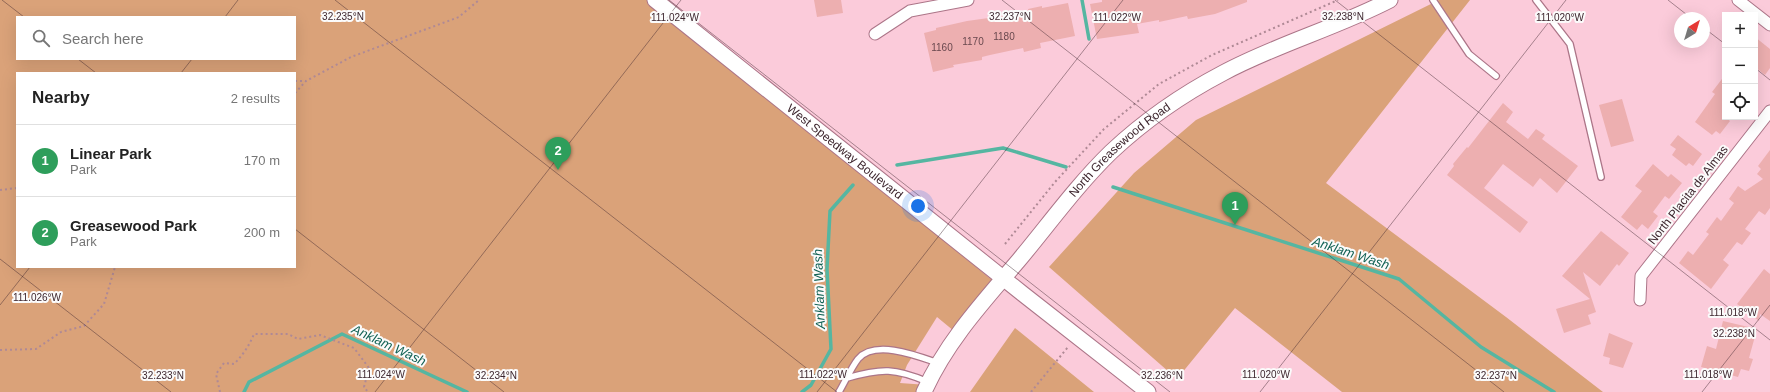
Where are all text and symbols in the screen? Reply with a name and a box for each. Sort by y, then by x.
text: 32.235°N [322,11,364,22]
text: 32.237°N [989,11,1031,22]
text: 32.238°N [1322,11,1364,22]
text: 111.024°W [651,12,700,23]
text: 111.022°W [1093,12,1142,23]
text: 111.020°W [1536,12,1585,23]
north arrow [1674,12,1710,48]
map controls [1722,12,1758,120]
button: + [1722,12,1758,48]
search box [16,16,296,60]
icon: search [30,27,52,49]
text: Search here [62,30,144,47]
house number: 1180 [993,31,1015,42]
house number: 1170 [962,36,984,47]
house number: 1160 [931,42,953,53]
button: − [1722,48,1758,84]
button: locate [1722,84,1758,120]
text: Nearby [32,88,90,107]
text: 2 results [231,91,280,106]
street label: North Greasewood Road [1066,100,1173,200]
street label: West Speedway Boulevard [784,101,906,202]
pin: 2 [545,137,571,170]
street label: North Placita de Almas [1645,143,1731,247]
text: Linear Park [70,145,152,162]
text: 1 [41,153,49,168]
text: 170 m [244,153,280,168]
text: Park [70,162,97,177]
pin: 1 [1222,192,1248,225]
your location [908,196,928,216]
text: Greasewood Park [70,217,197,234]
text: 2 [41,225,49,240]
text: 200 m [244,225,280,240]
water label: Anklam Wash [1310,233,1391,272]
text: Park [70,234,97,249]
water label: Anklam Wash [810,249,828,330]
text: 111.026°W [13,292,62,303]
text: 111.018°W [1709,307,1758,318]
water label: Anklam Wash [349,321,428,369]
text: 32.238°N [1713,328,1755,339]
text: 111.024°W [357,369,406,380]
text: 111.022°W [799,369,848,380]
text: 111.020°W [1242,369,1291,380]
text: 111.018°W [1684,369,1733,380]
text: 32.233°N [142,370,184,381]
text: 32.234°N [475,370,517,381]
text: 32.236°N [1141,370,1183,381]
text: 32.237°N [1475,370,1517,381]

